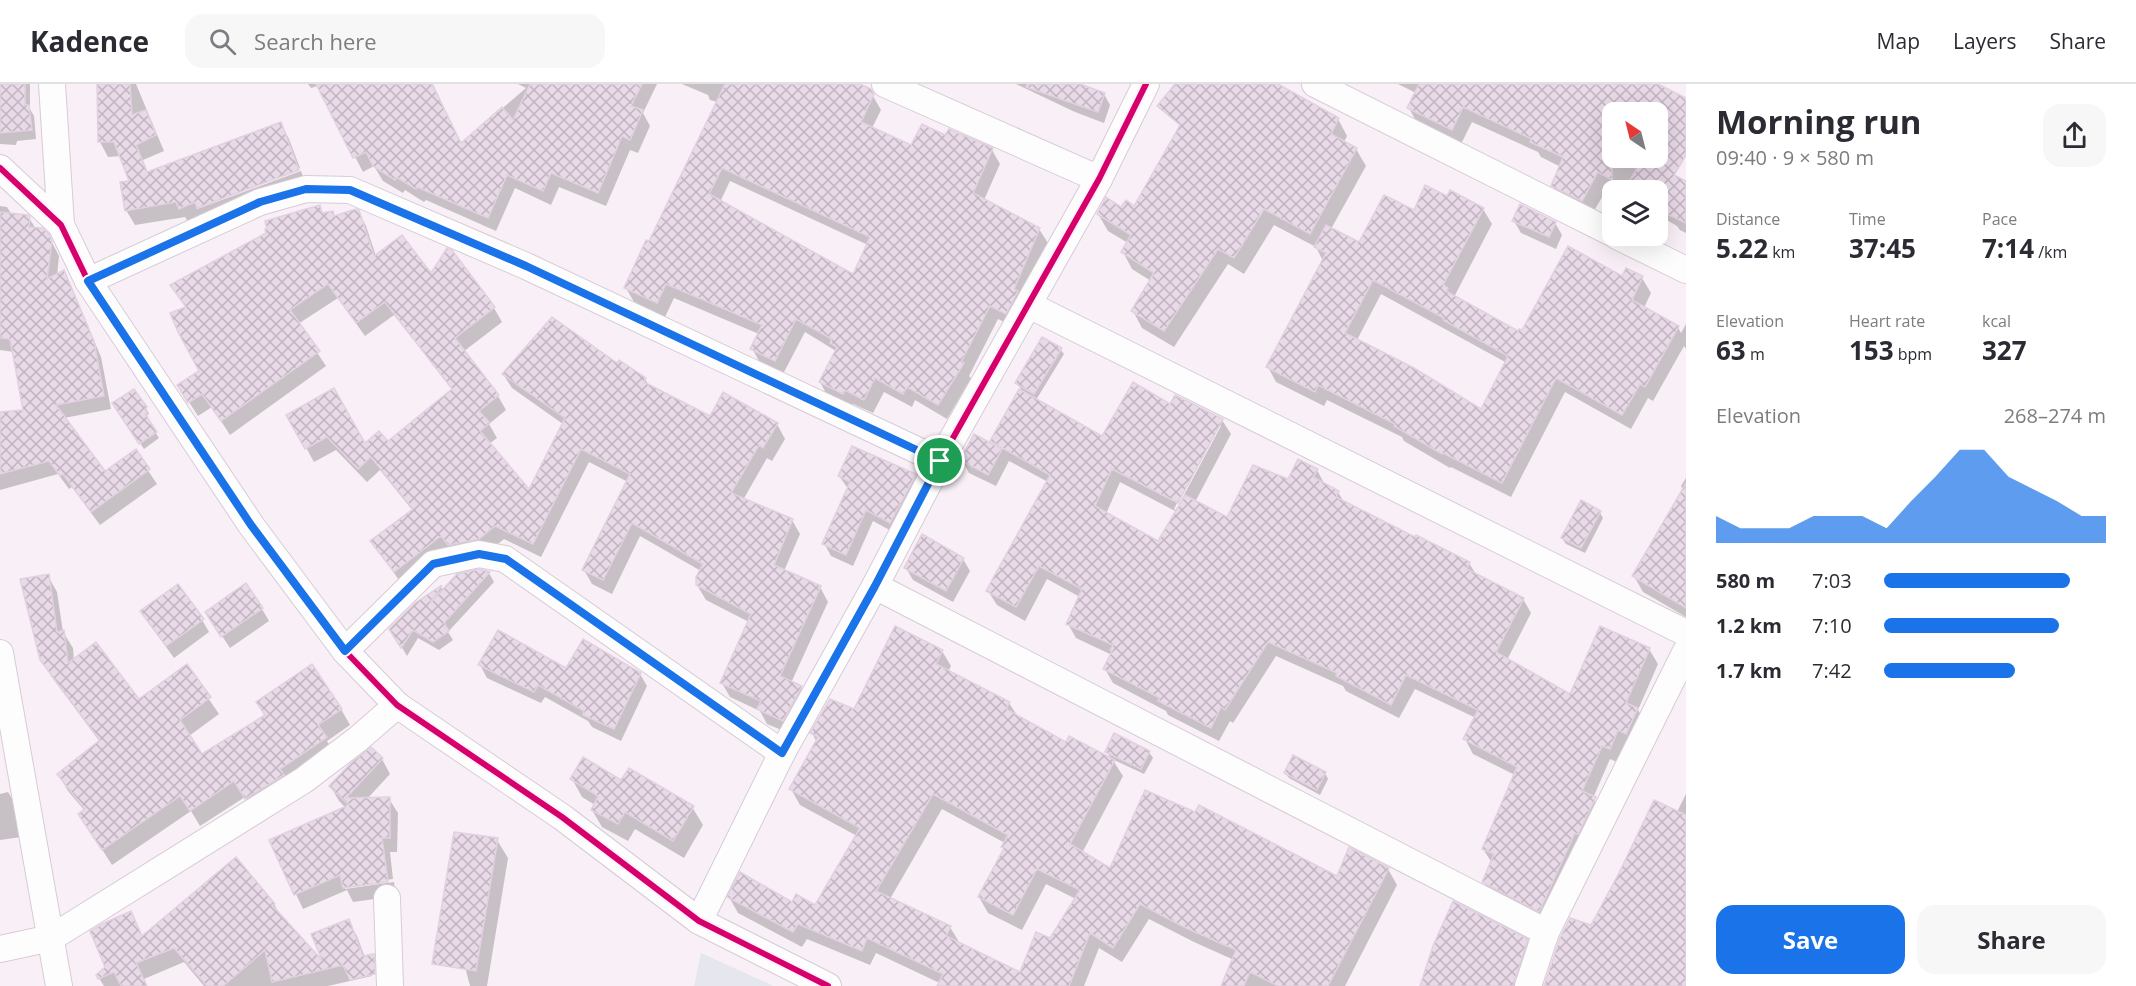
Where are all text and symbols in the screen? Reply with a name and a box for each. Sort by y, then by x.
search box [185,14,605,68]
text: Kadence [30,22,149,60]
icon: search [206,25,239,58]
text: Search here [254,26,377,56]
text: Map [1877,27,1920,55]
text: Layers [1953,27,2017,55]
text: Share [2050,27,2106,55]
text: Morning run [1716,99,1922,144]
north arrow [1602,102,1668,168]
map controls [1602,102,1668,246]
button: share [2043,104,2106,167]
text: 09:40 · 9 × 580 m [1716,144,1874,171]
button: layers [1602,180,1668,246]
text: Distance [1716,208,1780,230]
text: Time [1849,208,1886,230]
text: Pace [1982,208,2017,230]
text: 5.22 [1716,230,1768,266]
text: 37:45 [1849,230,1916,266]
text: 7:14 [1982,230,2034,266]
text: km [1768,241,1795,263]
text: /km [2034,241,2067,263]
text: Elevation [1716,310,1784,332]
text: Heart rate [1849,310,1925,332]
text: kcal [1982,310,2011,332]
text: 63 [1716,332,1746,368]
text: 153 [1849,332,1894,368]
text: 327 [1982,332,2027,368]
text: m [1746,343,1765,365]
text: bpm [1894,343,1932,365]
text: Elevation [1716,402,1801,429]
text: 268–274 m [2004,402,2106,429]
pin [914,435,965,486]
icon: arrive [923,444,956,477]
text: 580 m [1716,567,1775,594]
text: 7:03 [1812,567,1852,594]
text: 1.2 km [1716,612,1782,639]
text: 7:10 [1812,612,1852,639]
text: 1.7 km [1716,657,1782,684]
text: 7:42 [1812,657,1852,684]
button: Save [1716,905,1905,974]
button: Share [1917,905,2106,974]

